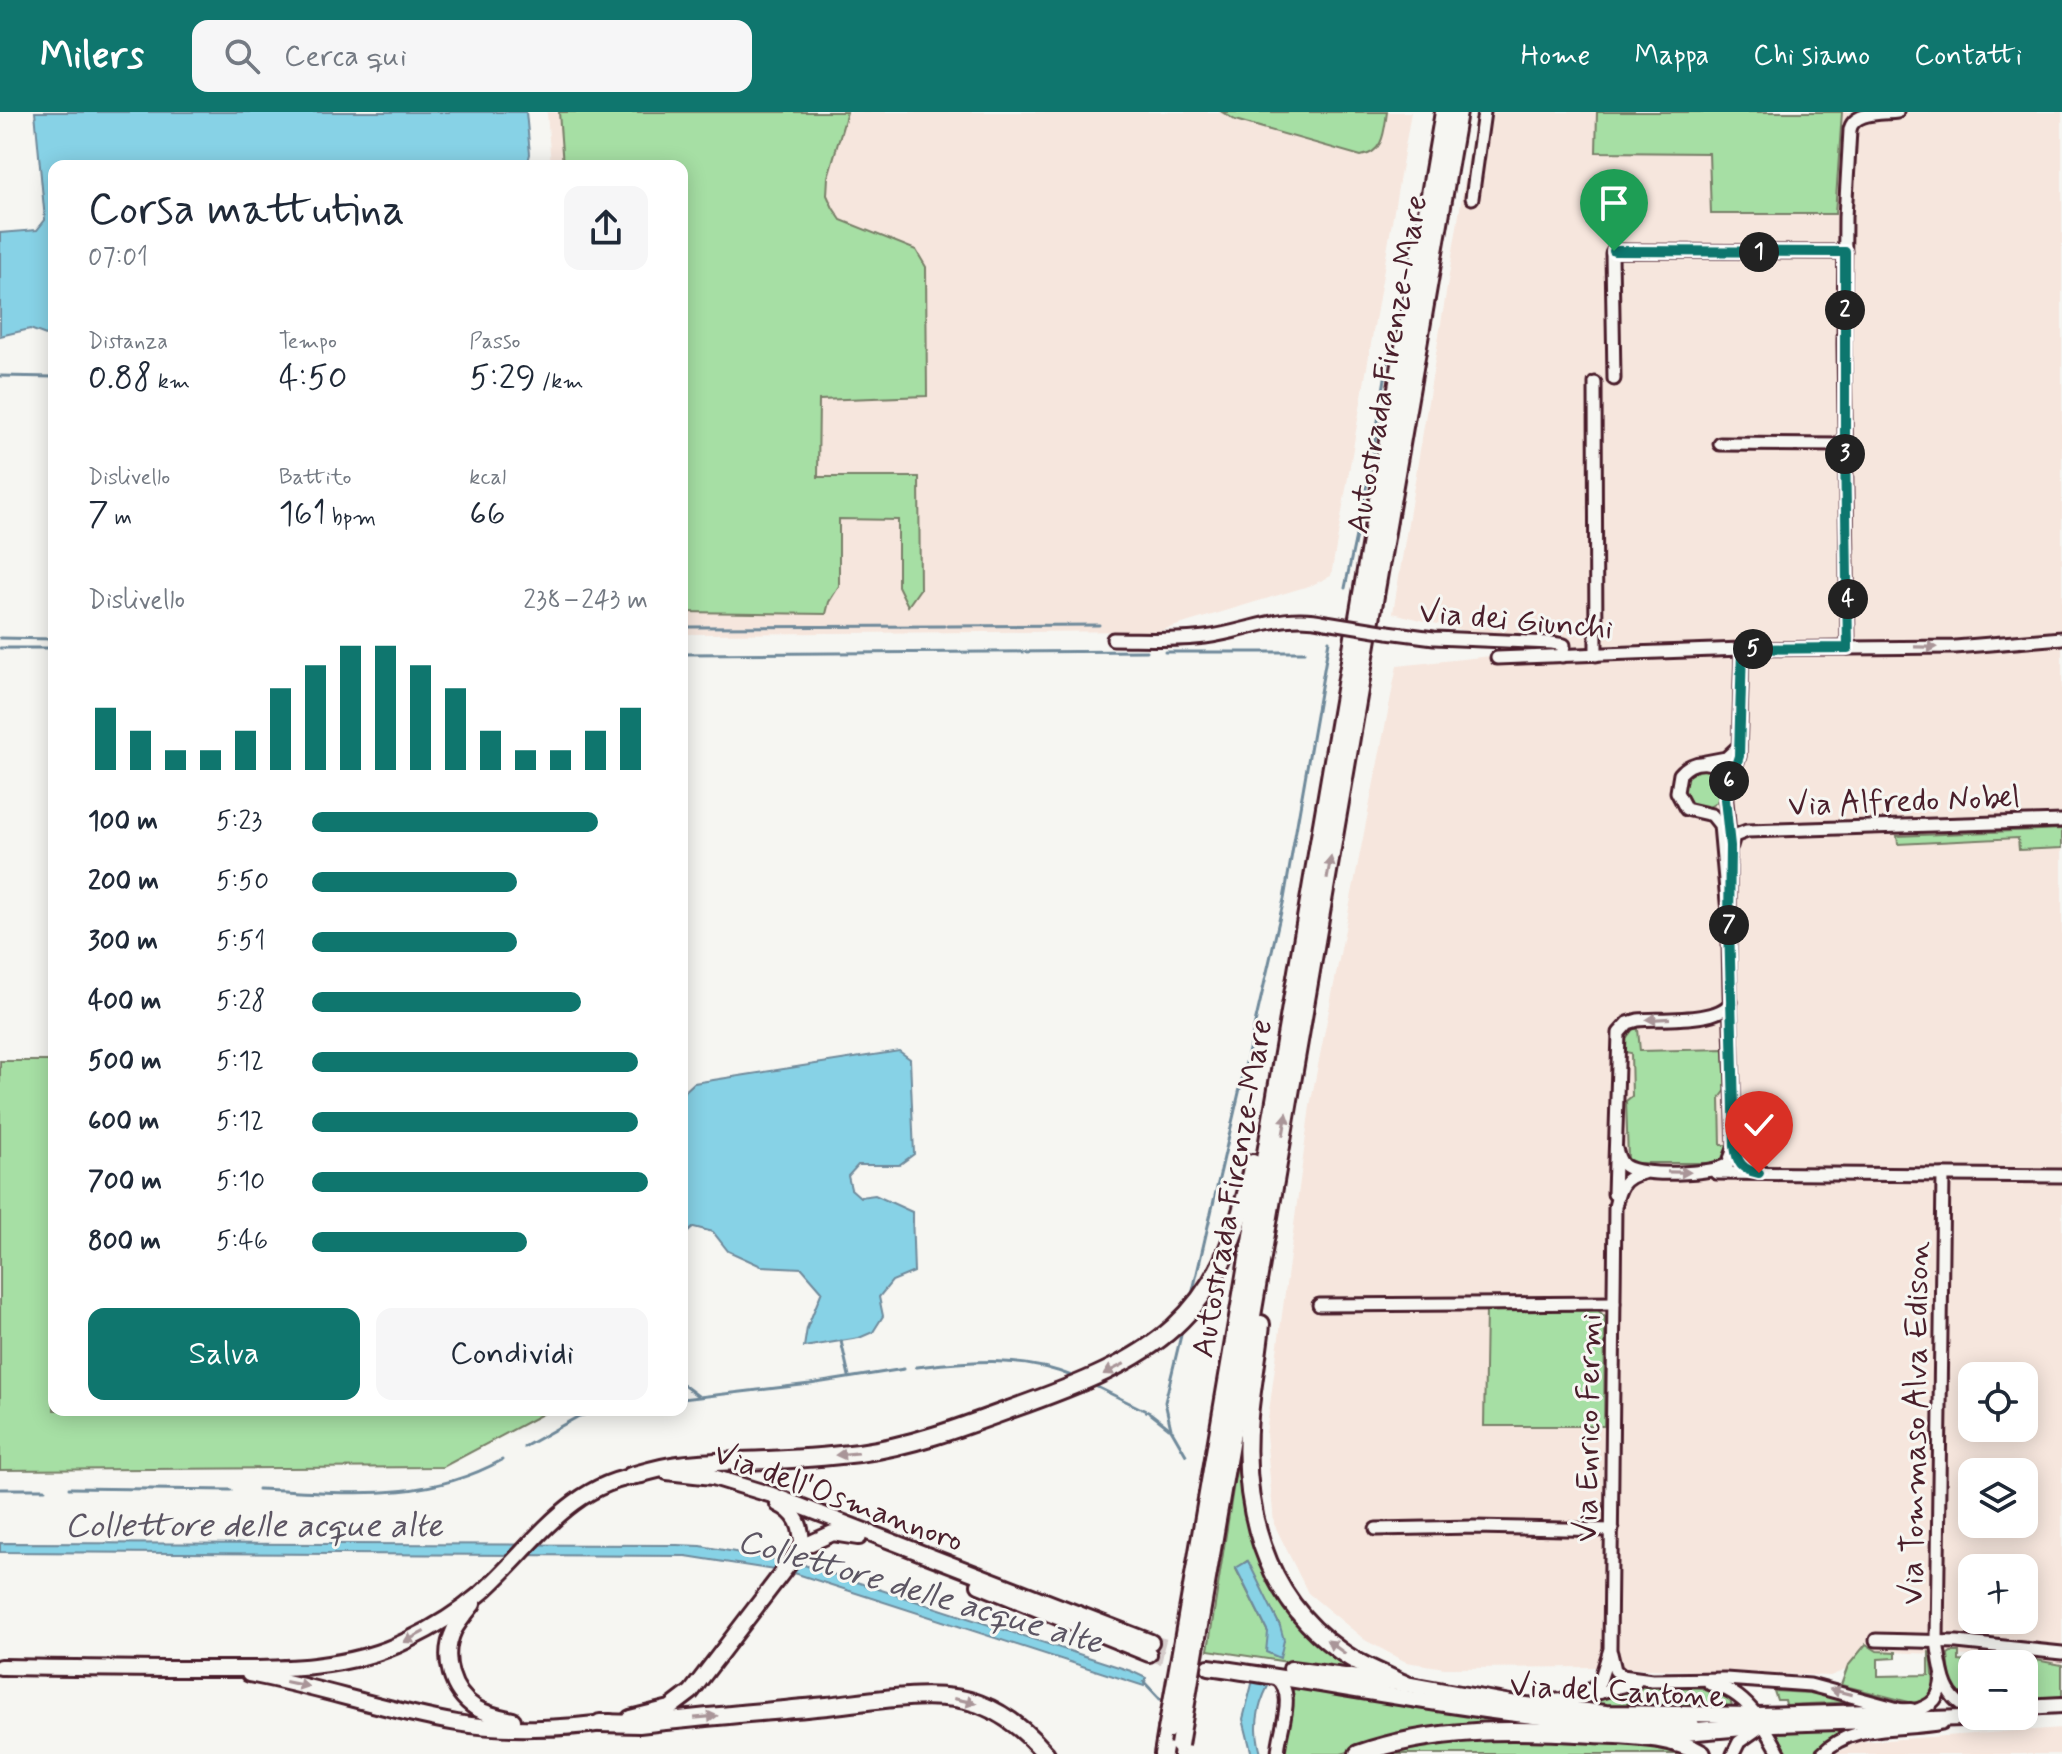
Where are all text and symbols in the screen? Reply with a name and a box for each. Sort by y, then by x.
search box [192,20,752,92]
text: Milers [40,32,144,81]
icon: search [220,34,264,78]
text: Cerca qui [284,37,407,76]
text: Home [1521,38,1590,75]
text: Mappa [1634,38,1709,75]
text: Chi siamo [1753,38,1870,75]
text: Contatti [1914,38,2022,75]
pin [1580,169,1648,251]
icon: arrive [1592,181,1636,225]
text: Corsa mattutina [88,182,405,240]
button: share [564,186,648,270]
street label: Autostrada Firenze-Mare [1337,192,1438,537]
pin: 1 [1739,232,1779,272]
text: 1 [1754,238,1764,266]
text: 07:01 [88,241,148,275]
pin: 2 [1825,290,1865,330]
text: 2 [1840,296,1850,324]
text: Distanza [88,328,168,356]
text: Tempo [279,328,337,356]
text: Passo [469,328,521,356]
text: 0.88 [88,356,152,401]
text: 4:50 [279,356,347,401]
text: 5:29 [469,356,536,401]
text: km [152,368,190,396]
text: /km [536,368,583,396]
pin: 3 [1825,434,1865,474]
text: 3 [1840,440,1850,468]
text: Dislivello [88,464,170,492]
text: Battito [279,464,351,492]
text: kcal [469,464,506,492]
text: 7 [88,492,109,537]
text: 161 [279,492,326,537]
text: 66 [469,492,506,537]
text: m [109,504,132,532]
text: bpm [326,504,376,532]
pin: 4 [1828,579,1868,619]
text: Dislivello [88,584,185,618]
text: 238–243 m [523,584,648,618]
text: 4 [1842,585,1854,613]
street label: Via dei Giunchi [1417,592,1615,650]
pin: 5 [1733,629,1773,669]
text: 5 [1746,635,1760,663]
one-way arrow [1914,641,1939,653]
pin: 6 [1709,761,1749,801]
text: 6 [1723,767,1735,795]
street label: Via Alfredo Nobel [1787,777,2021,827]
text: 100 m [88,805,158,839]
text: 5:23 [216,805,262,839]
one-way arrow [1323,855,1335,880]
text: 200 m [88,865,159,899]
text: 5:50 [216,865,269,899]
pin: 7 [1709,905,1749,945]
text: 7 [1722,911,1736,939]
text: 300 m [88,925,158,959]
text: 5:51 [216,925,265,959]
text: 400 m [88,985,161,1019]
text: 5:28 [216,985,266,1019]
one-way arrow [1645,1012,1670,1025]
street label: Autostrada Firenze-Mare [1182,1016,1283,1361]
text: 500 m [88,1045,162,1079]
text: 5:12 [216,1045,264,1079]
pin [1725,1091,1793,1173]
icon: check [1737,1103,1781,1147]
text: 600 m [88,1105,160,1139]
text: 5:12 [216,1105,264,1139]
one-way arrow [1279,1111,1291,1136]
text: 700 m [88,1165,162,1199]
text: 5:10 [216,1165,265,1199]
one-way arrow [1667,1166,1692,1178]
text: 800 m [88,1225,161,1259]
text: 5:46 [216,1225,268,1259]
street label: Via Tommaso Alva Edison [1892,1241,1940,1605]
button: Salva [88,1308,360,1400]
button: Condividi [376,1308,648,1400]
street label: Via Enrico Fermi [1566,1313,1612,1543]
one-way arrow [1102,1362,1125,1376]
map controls [1958,1362,2038,1730]
button: locate [1958,1362,2038,1442]
street label: Via dell'Osmannoro [708,1433,969,1563]
one-way arrow [834,1447,859,1460]
button: layers [1958,1458,2038,1538]
water label: Collettore delle acque alte [65,1504,444,1549]
water label: Collettore delle acque alte [732,1519,1109,1666]
button: + [1958,1554,2038,1634]
one-way arrow [403,1629,425,1643]
one-way arrow [1326,1640,1347,1656]
button: − [1958,1650,2038,1730]
street label: Via del Cantone [1508,1665,1725,1719]
one-way arrow [285,1678,310,1691]
one-way arrow [1828,1685,1853,1697]
one-way arrow [952,1695,977,1708]
one-way arrow [694,1710,719,1723]

